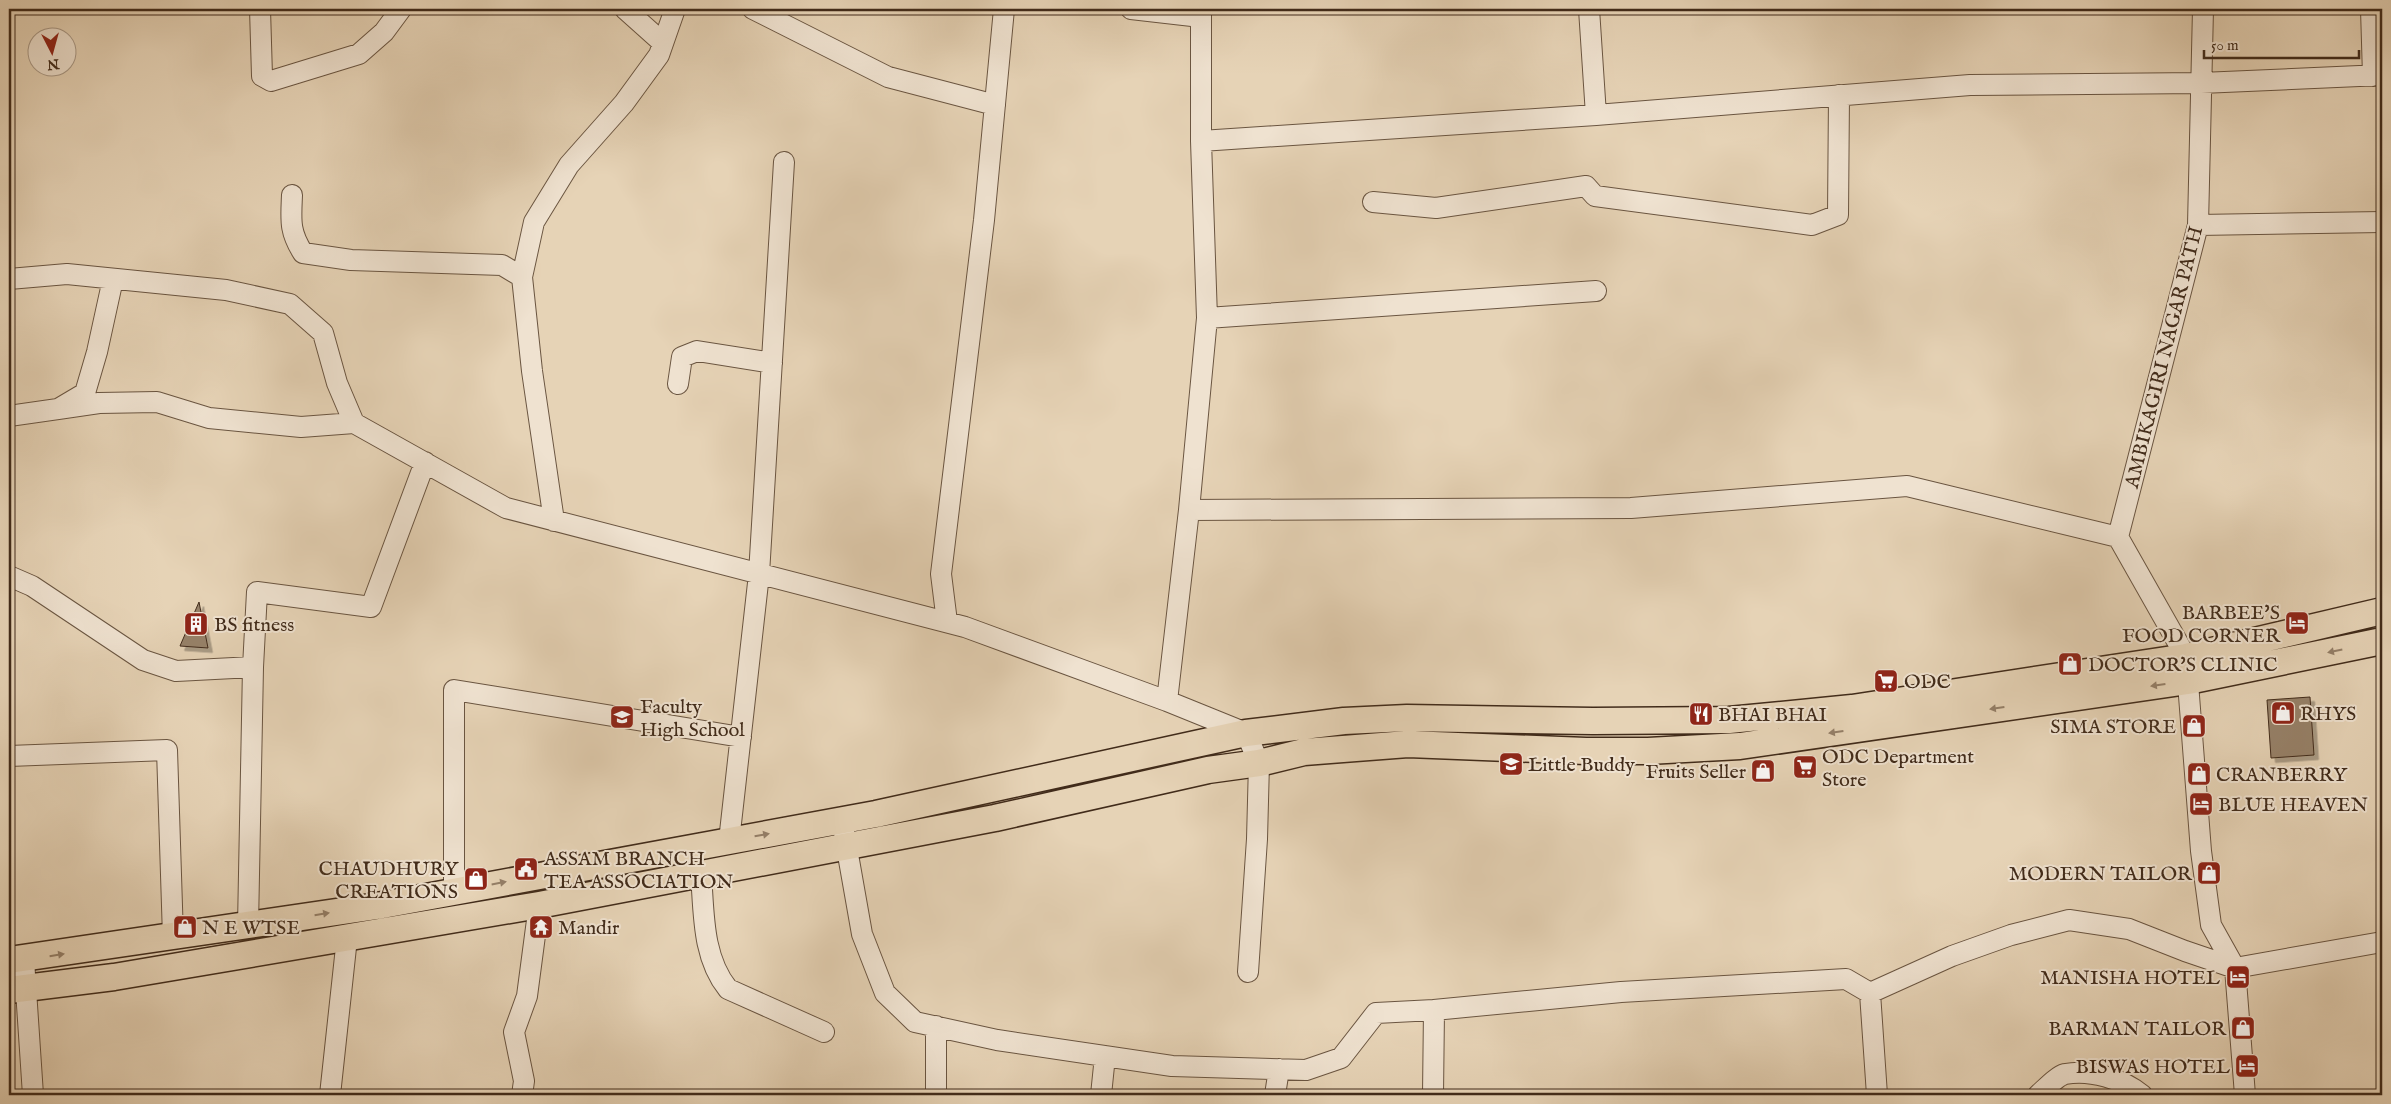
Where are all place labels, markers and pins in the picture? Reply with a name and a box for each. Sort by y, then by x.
place label: BARBEE'S FOOD CORNER [2122,601,2281,649]
hotel icon: BARBEE'S FOOD CORNER [2284,610,2310,636]
building icon: BS fitness [183,611,209,637]
place label: BS fitness [214,613,294,638]
shop icon: DOCTOR'S CLINIC [2057,651,2083,677]
place label: DOCTOR'S CLINIC [2088,653,2278,678]
supermarket icon: ODC [1873,668,1899,694]
place label: ODC [1904,670,1951,695]
place label: Faculty High School [640,695,745,743]
shop icon: RHYS [2270,700,2296,726]
restaurant icon: BHAI BHAI [1688,701,1714,727]
place label: RHYS [2300,702,2356,727]
place label: BHAI BHAI [1718,703,1828,728]
school or university icon: Faculty High School [609,704,635,730]
shop icon: SIMA STORE [2181,713,2207,739]
place label: SIMA STORE [2050,715,2176,740]
place label: ODC Department Store [1822,745,1974,793]
school or university icon: Little Buddy [1498,751,1524,777]
place label: Little Buddy [1528,753,1635,778]
supermarket icon: ODC Department Store [1792,754,1818,780]
shop icon: Fruits Seller [1750,758,1776,784]
place label: Fruits Seller [1645,760,1747,785]
shop icon: CRANBERRY [2186,761,2212,787]
place label: CRANBERRY [2216,763,2348,788]
hotel icon: BLUE HEAVEN [2188,791,2214,817]
place label: BLUE HEAVEN [2218,793,2368,818]
place label: ASSAM BRANCH TEA ASSOCIATION [543,847,733,895]
public building icon: ASSAM BRANCH TEA ASSOCIATION [513,856,539,882]
place label: CHAUDHURY CREATIONS [318,857,459,905]
shop icon: MODERN TAILOR [2196,860,2222,886]
place label: MODERN TAILOR [2009,862,2193,887]
shop icon: CHAUDHURY CREATIONS [463,866,489,892]
shop icon: N E WTSE [172,914,198,940]
temple icon: Mandir [528,914,554,940]
place label: N E WTSE [202,916,300,941]
place label: Mandir [558,916,620,941]
hotel icon: MANISHA HOTEL [2225,964,2251,990]
place label: MANISHA HOTEL [2040,966,2221,991]
shop icon: BARMAN TAILOR [2230,1015,2256,1041]
place label: BARMAN TAILOR [2048,1017,2227,1042]
hotel icon: BISWAS HOTEL [2234,1053,2260,1079]
place label: BISWAS HOTEL [2076,1055,2231,1080]

